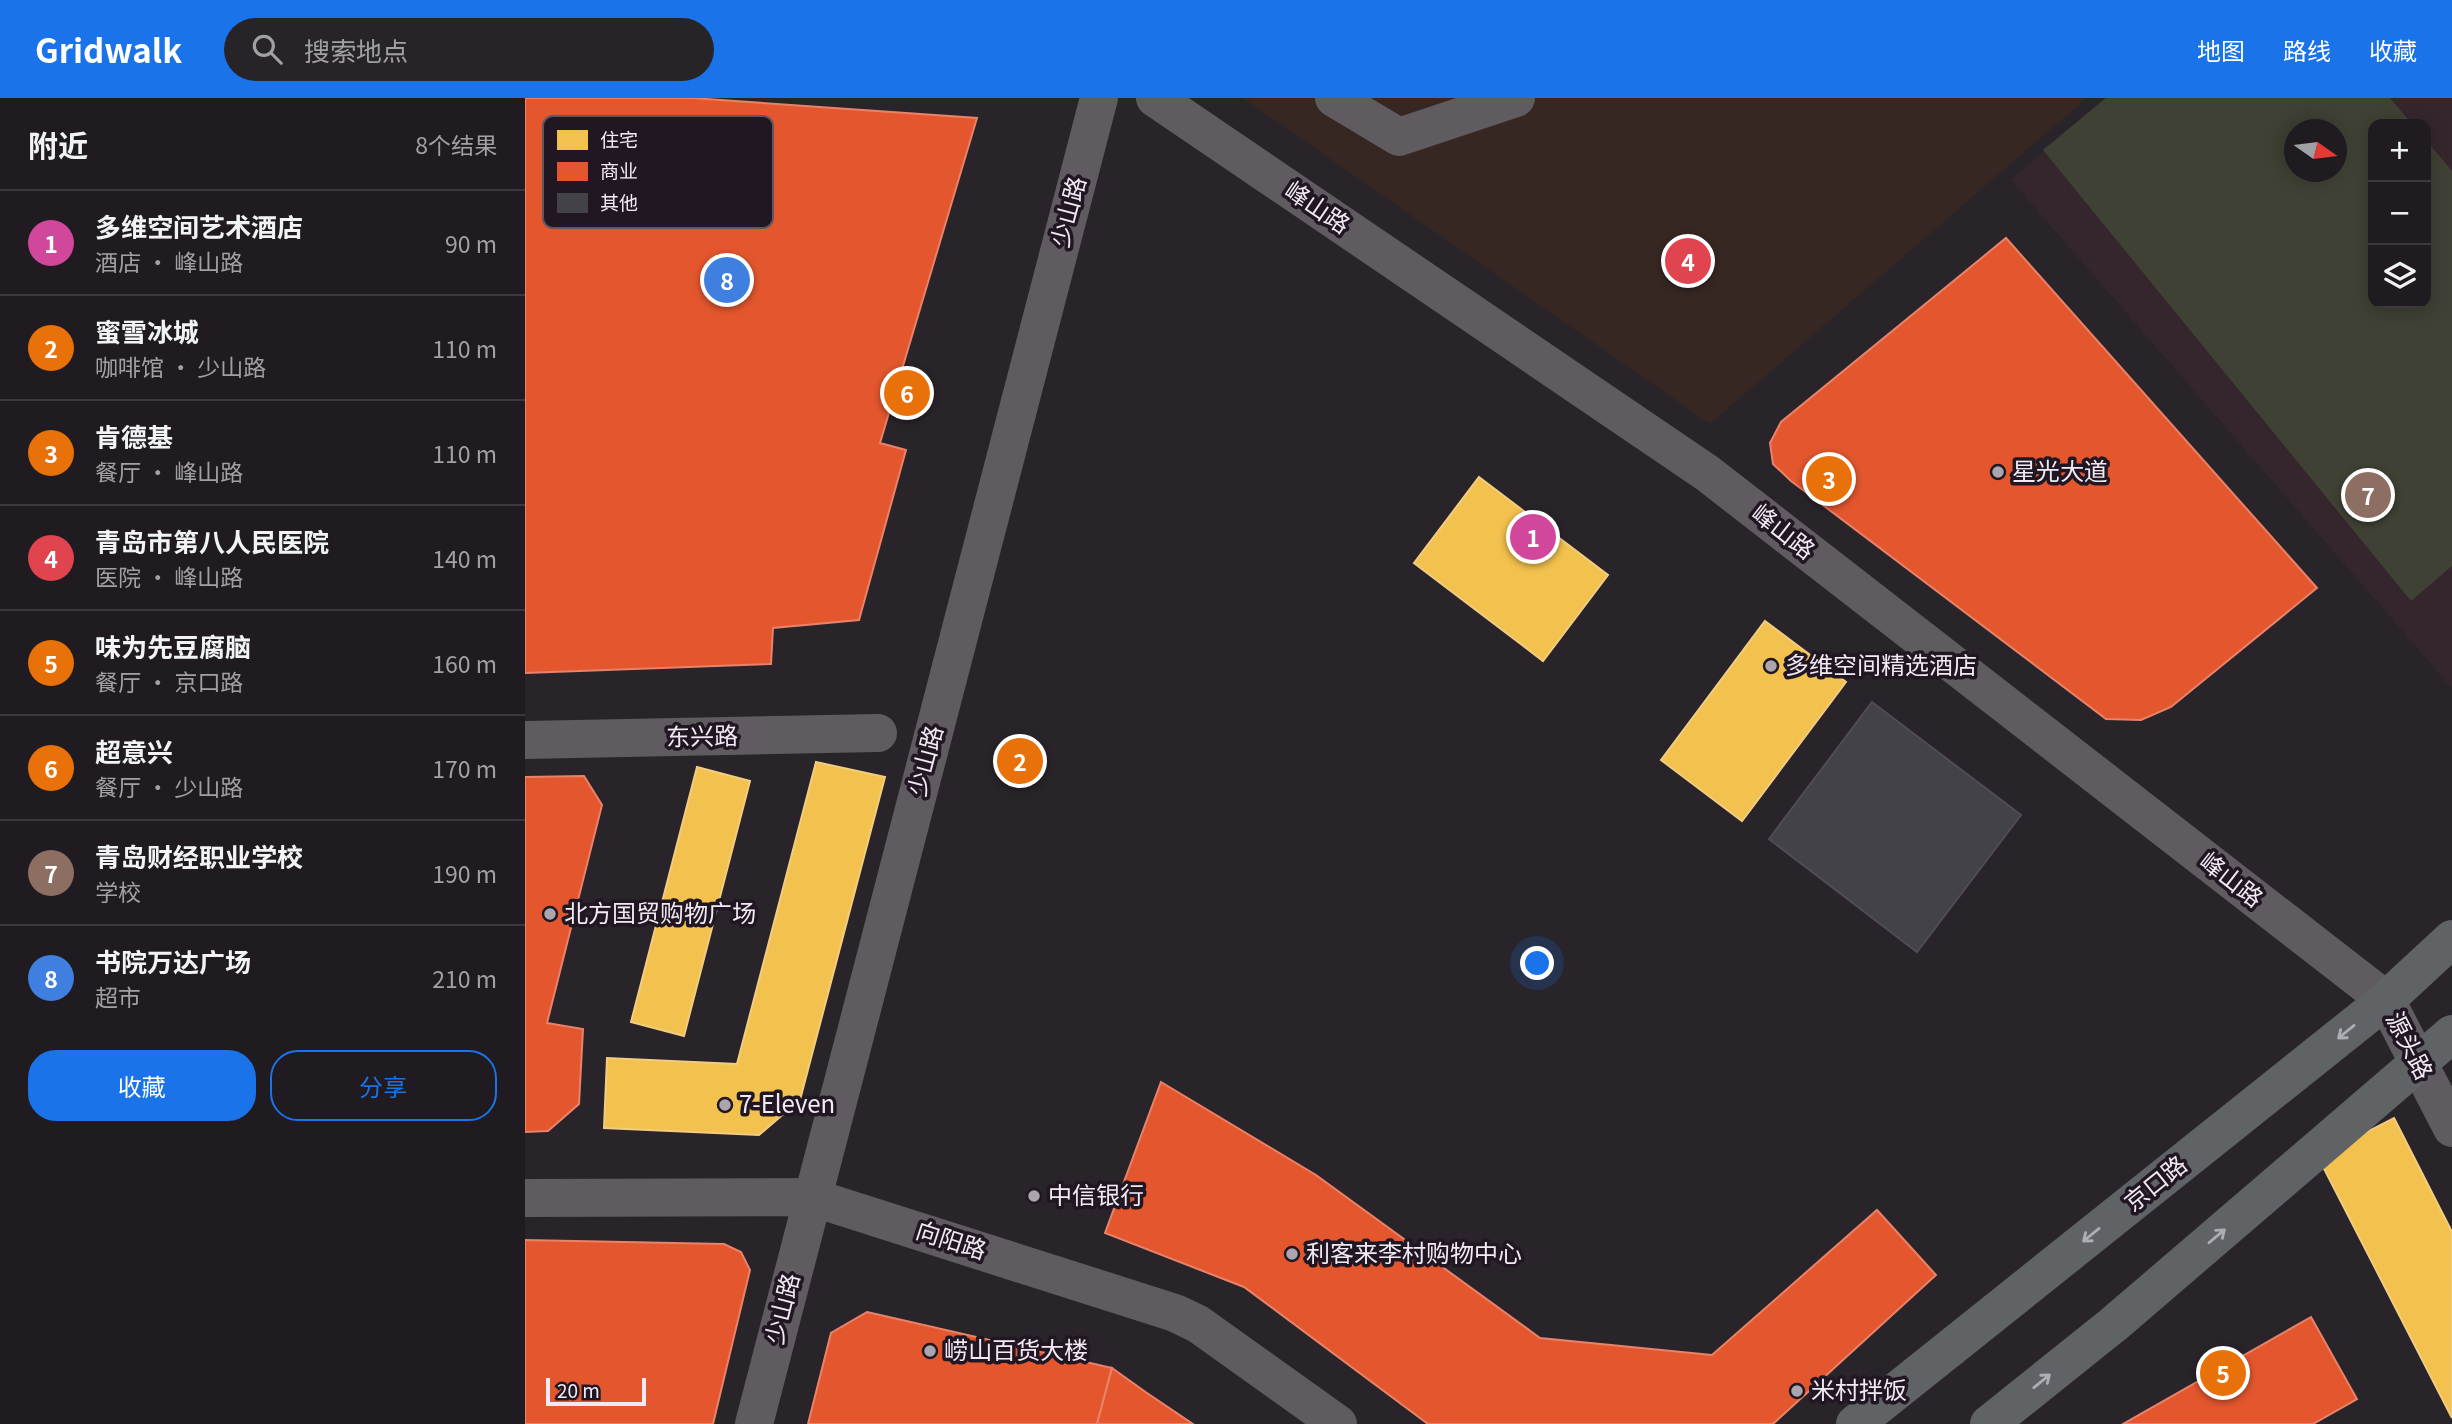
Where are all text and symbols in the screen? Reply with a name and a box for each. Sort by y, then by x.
search box [224,18,714,81]
text: Gridwalk [35,25,182,73]
icon: search [248,30,286,68]
text: 搜索地点 [304,31,408,68]
text: 地图 [2197,32,2245,67]
text: 路线 [2283,32,2331,67]
text: 收藏 [2369,32,2417,67]
legend [543,116,773,228]
north arrow [2284,119,2347,182]
map controls [2368,119,2431,308]
button: + [2368,119,2431,182]
text: 附近 [28,122,88,166]
text: 住宅 [600,125,638,152]
text: 8个结果 [415,127,497,161]
text: 商业 [600,156,638,183]
street label: 峰山路 [1279,171,1358,241]
street label: 少山路 [1040,172,1093,251]
button: − [2368,182,2431,245]
text: 其他 [600,188,638,215]
text: 多维空间艺术酒店 [95,207,303,244]
text: 1 [44,226,58,260]
text: 90 m [445,226,497,260]
pin: 4 [1665,235,1711,287]
text: 酒店 · 峰山路 [95,244,243,278]
button: layers [2368,245,2431,308]
pin: 8 [704,254,750,306]
text: 蜜雪冰城 [95,312,199,349]
text: 2 [44,331,58,365]
text: 110 m [432,331,497,365]
text: 咖啡馆 · 少山路 [95,349,266,383]
pin: 6 [884,367,930,419]
text: 肯德基 [95,417,173,454]
text: 3 [44,436,58,470]
text: 110 m [432,436,497,470]
place label: 星光大道 [2012,452,2108,487]
pin: 3 [1806,453,1852,505]
text: 餐厅 · 峰山路 [95,454,243,488]
marker: 星光大道 [1990,464,2006,480]
pin: 7 [2345,469,2391,521]
street label: 峰山路 [1745,494,1824,566]
pin: 1 [1510,511,1556,563]
text: 青岛市第八人民医院 [95,522,329,559]
text: 4 [44,541,58,575]
text: 140 m [432,541,497,575]
text: 医院 · 峰山路 [95,559,243,593]
text: 味为先豆腐脑 [95,627,251,664]
text: 5 [44,646,58,680]
text: 160 m [432,646,497,680]
place label: 多维空间精选酒店 [1785,646,1977,681]
marker: 多维空间精选酒店 [1763,658,1779,674]
text: 餐厅 · 京口路 [95,664,243,698]
street label: 东兴路 [666,716,738,753]
street label: 少山路 [897,721,950,800]
text: 超意兴 [95,732,173,769]
pin: 2 [997,735,1043,787]
text: 6 [44,751,58,785]
text: 170 m [432,751,497,785]
text: 餐厅 · 少山路 [95,769,243,803]
text: 青岛财经职业学校 [95,837,303,874]
street label: 峰山路 [2193,842,2272,914]
text: 7 [44,856,58,890]
text: 190 m [432,856,497,890]
text: 学校 [95,874,141,908]
place label: 北方国贸购物广场 [564,894,756,929]
marker: 北方国贸购物广场 [542,906,558,922]
text: 书院万达广场 [95,942,251,979]
your location [1520,946,1554,980]
text: 8 [44,961,58,995]
text: 210 m [432,961,497,995]
text: 超市 [95,979,141,1013]
street label: 源头路 [2379,1005,2443,1085]
one-way arrow [2337,1025,2355,1040]
button: 收藏 [28,1050,256,1121]
button: 分享 [270,1050,497,1121]
place label: 7-Eleven [739,1085,835,1120]
marker: 7-Eleven [717,1097,733,1113]
street label: 京口路 [2115,1146,2193,1218]
place label: 中信银行 [1048,1176,1144,1211]
marker: 中信银行 [1026,1188,1042,1204]
street label: 向阳路 [912,1211,991,1266]
one-way arrow [2083,1228,2101,1243]
one-way arrow [2208,1228,2226,1244]
place label: 利客来李村购物中心 [1306,1234,1522,1269]
marker: 利客来李村购物中心 [1284,1246,1300,1262]
street label: 少山路 [755,1269,806,1348]
place label: 崂山百货大楼 [944,1331,1088,1366]
marker: 崂山百货大楼 [922,1343,938,1359]
pin: 5 [2200,1347,2246,1399]
place label: 米村拌饭 [1811,1371,1907,1406]
one-way arrow [2033,1374,2051,1389]
scale bar [546,1375,646,1407]
text: 20 m [557,1376,600,1403]
marker: 米村拌饭 [1789,1383,1805,1399]

